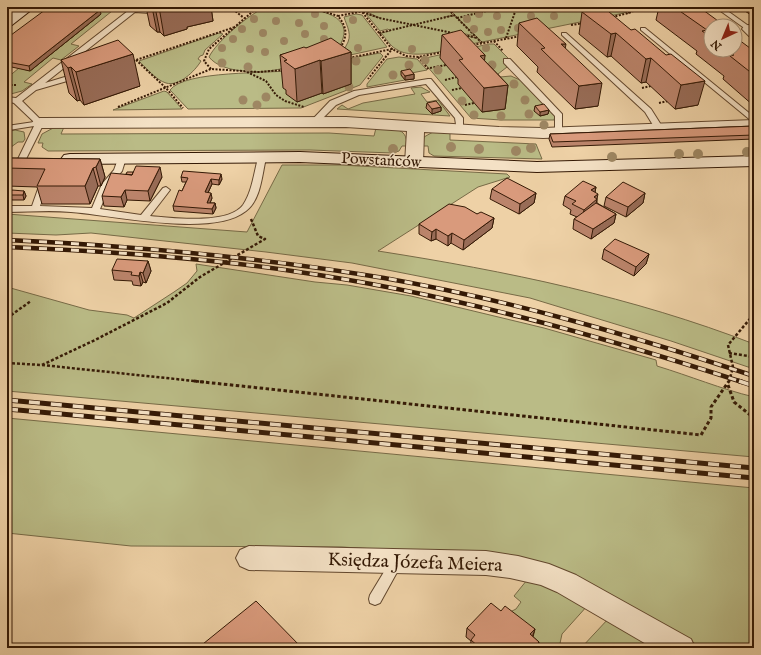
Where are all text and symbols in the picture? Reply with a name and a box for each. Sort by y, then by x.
north arrow [703,18,743,58]
text: N [708,36,726,54]
street label: Powstańców [340,149,422,173]
street label: Księdza Józefa Meiera [327,548,504,578]

